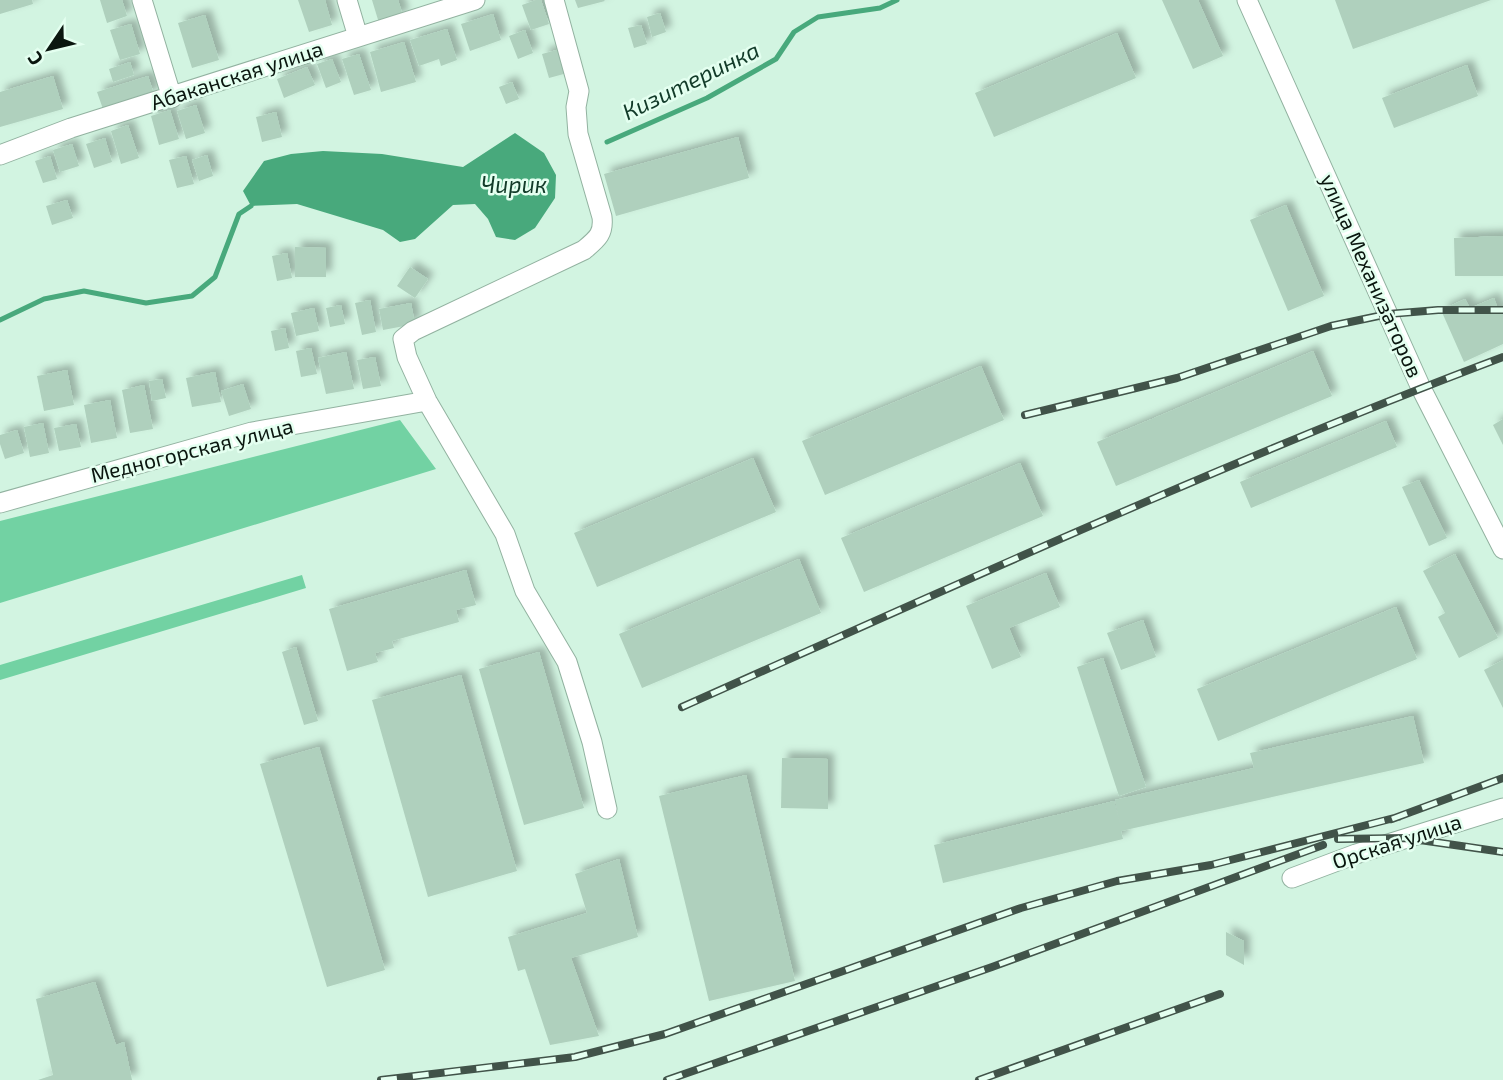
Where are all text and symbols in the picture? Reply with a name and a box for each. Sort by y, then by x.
north arrow [14,14,84,84]
street label: Абаканская улица [147,35,326,115]
water label: Кизитеринка [618,35,764,125]
text: С [22,48,47,70]
water label: Чирик [481,170,547,198]
street label: улица Механизаторов [1315,170,1429,381]
street label: Медногорская улица [88,412,296,488]
street label: Орская улица [1329,808,1465,874]

